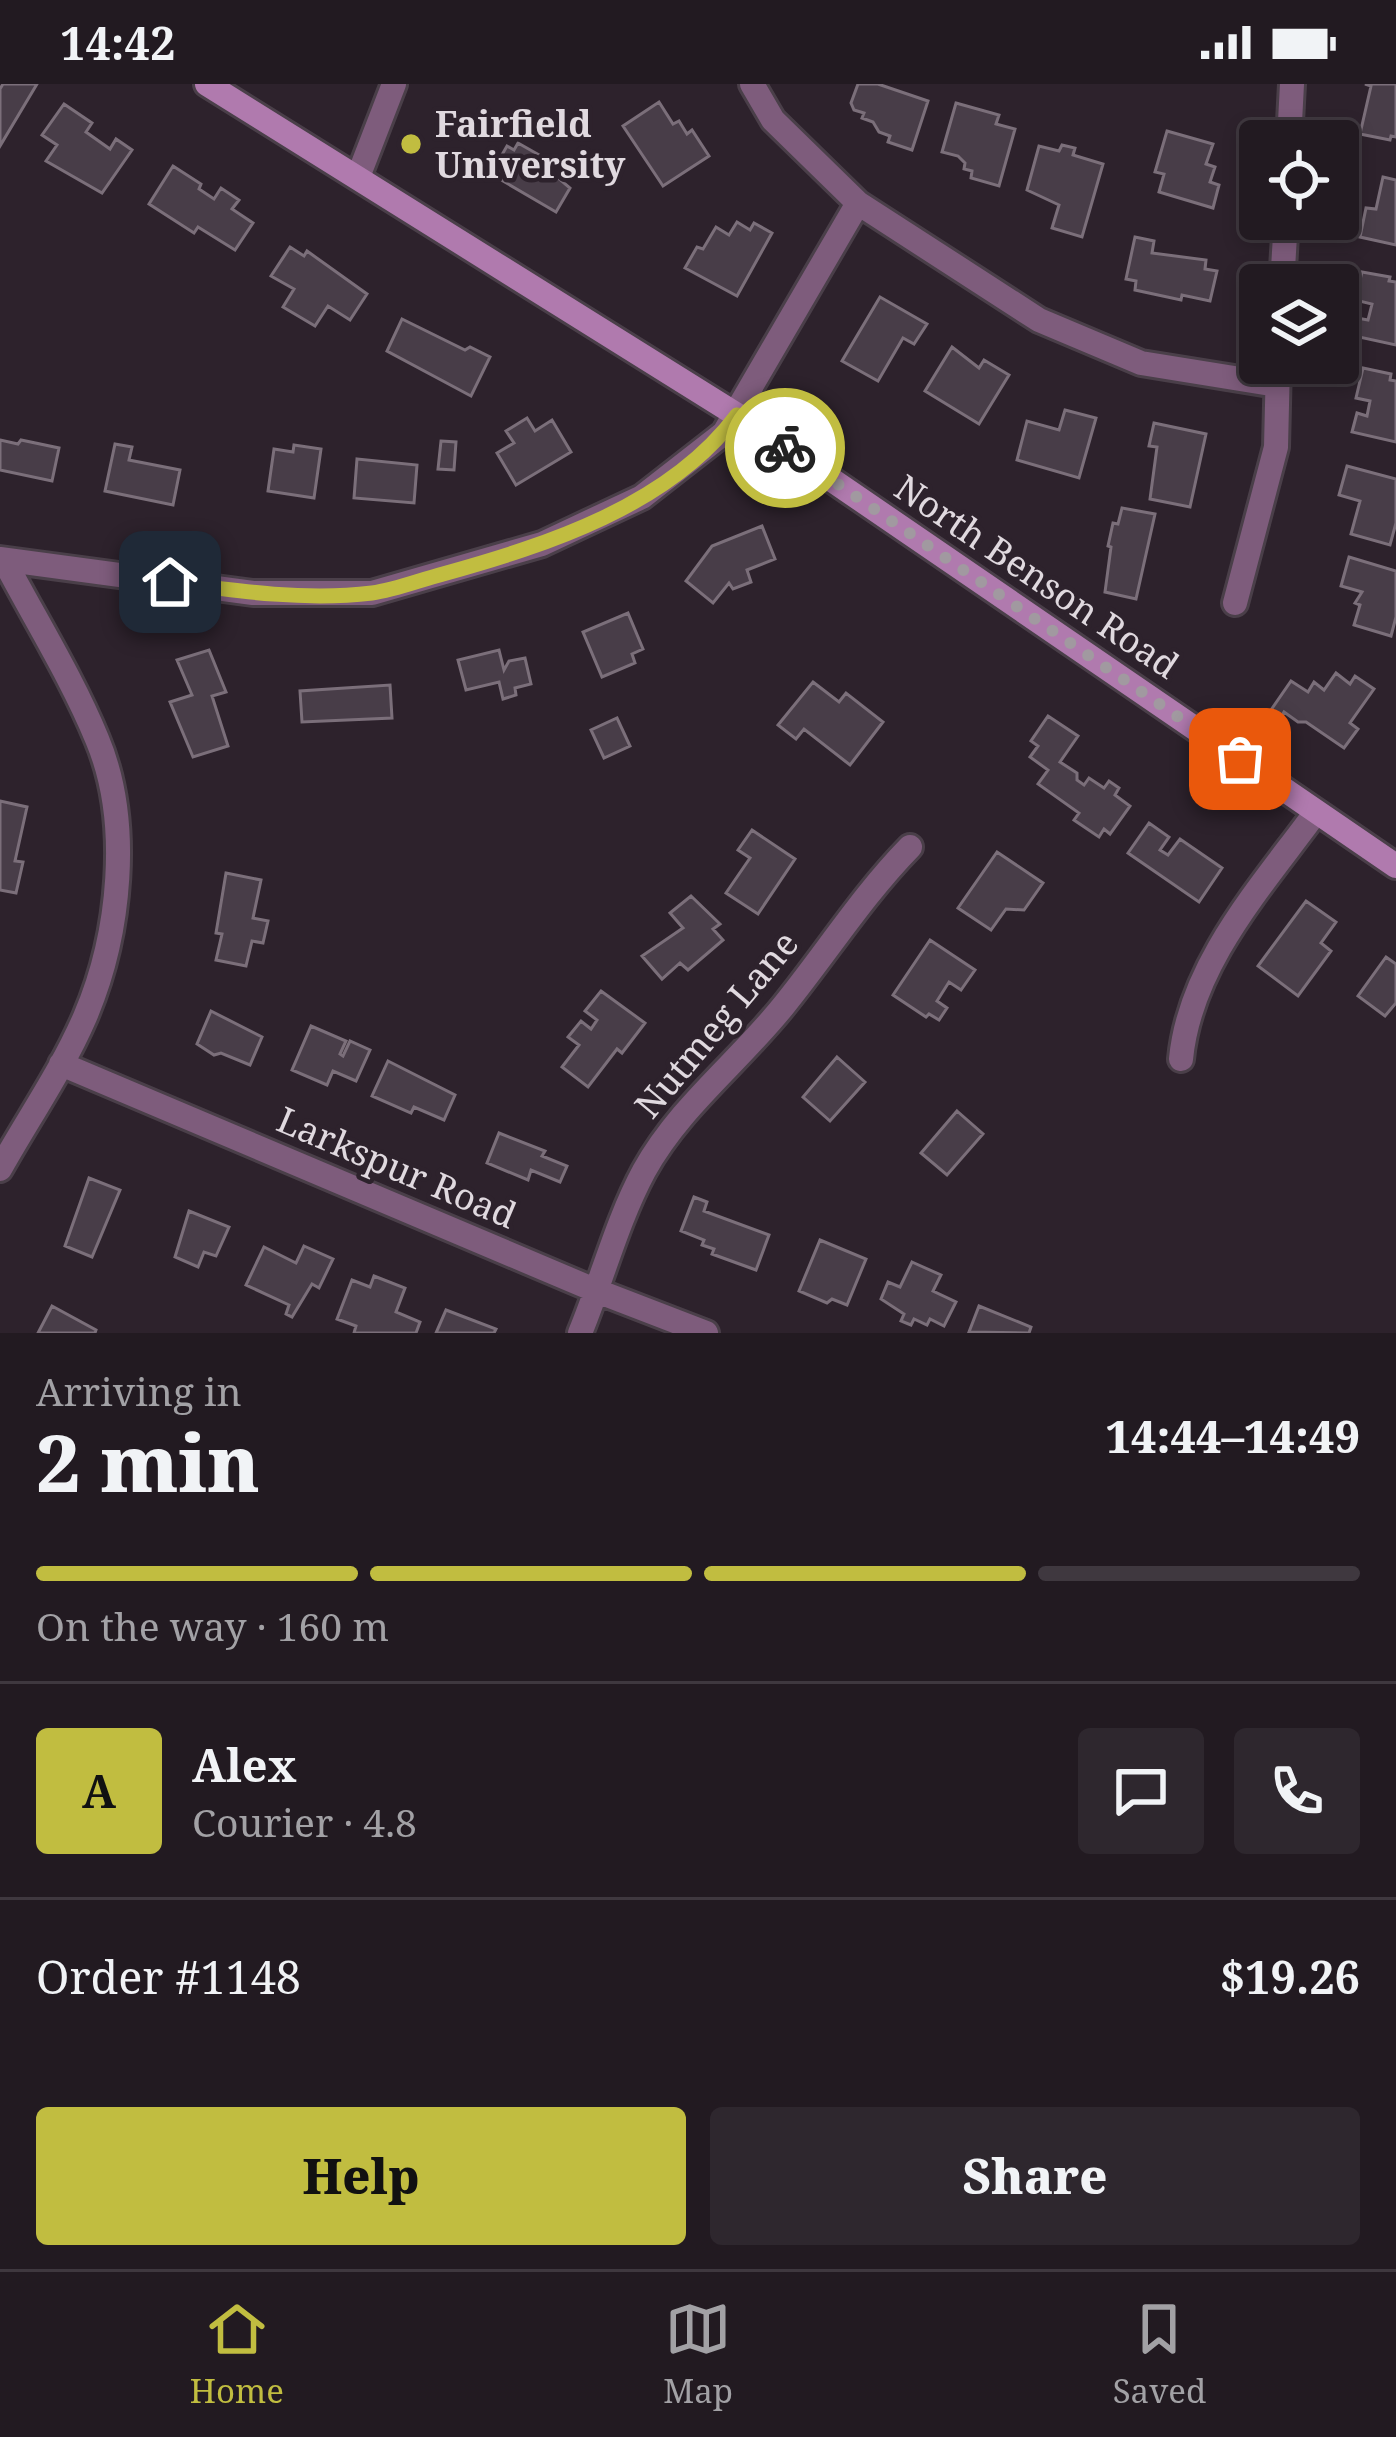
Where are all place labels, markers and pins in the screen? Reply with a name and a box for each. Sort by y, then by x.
place label: Fairfield University [435,99,625,189]
marker: Fairfield University [398,131,424,157]
pin [119,531,221,633]
pin [1189,708,1291,810]

